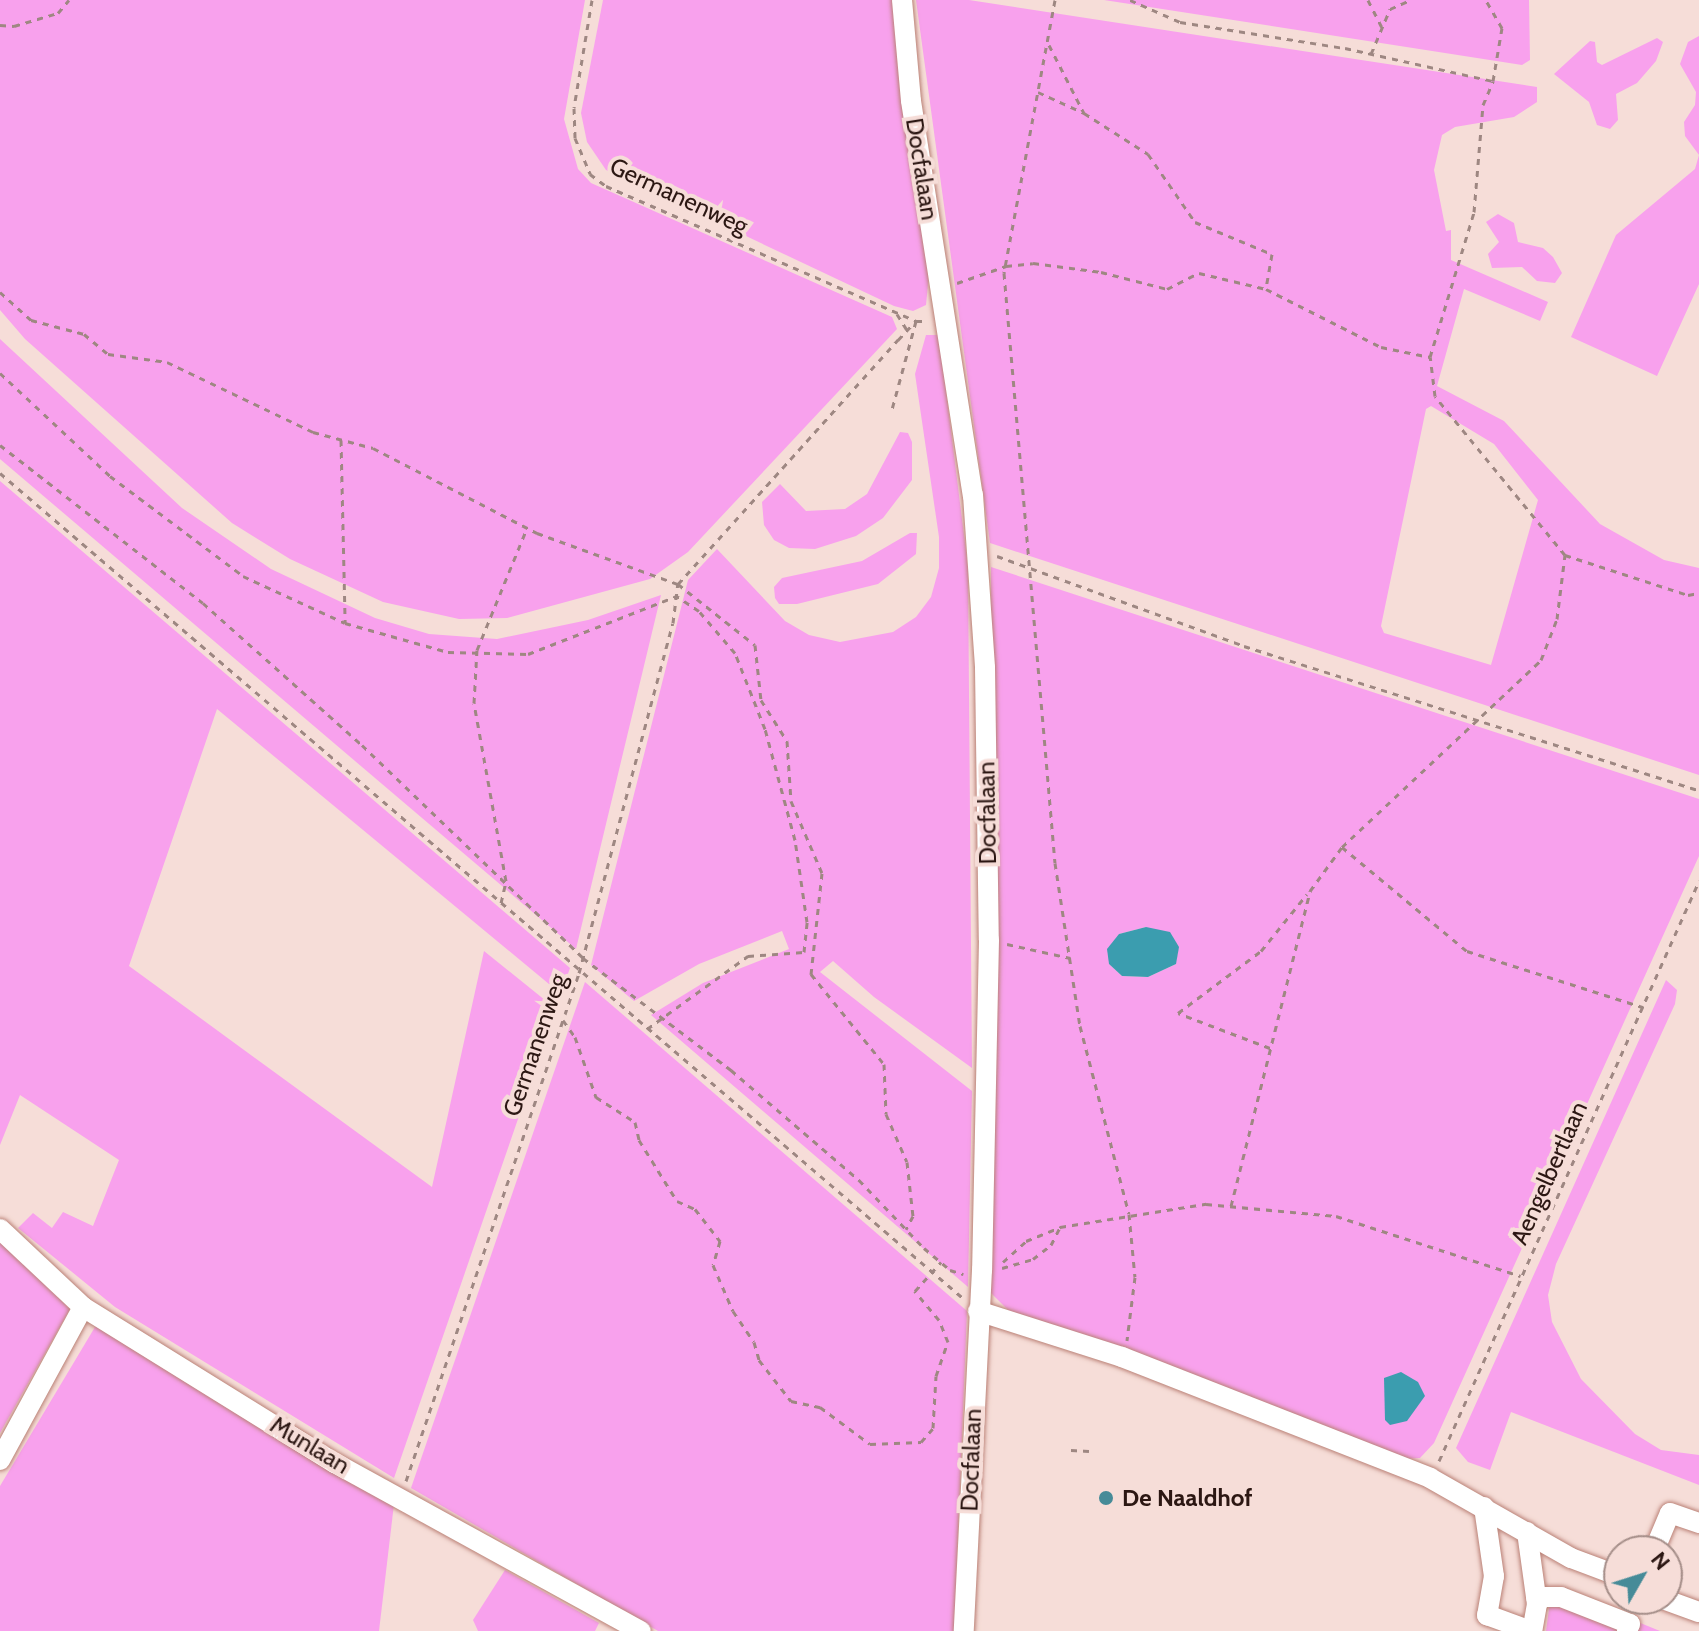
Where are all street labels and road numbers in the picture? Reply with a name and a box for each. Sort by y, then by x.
street label: Docfalaan [900,116,944,222]
street label: Germanenweg [605,151,753,241]
street label: Docfalaan [972,761,1002,865]
street label: Germanenweg [497,970,573,1120]
street label: Aengelbertlaan [1505,1097,1593,1249]
street label: Docfalaan [955,1408,987,1512]
street label: Munlaan [265,1410,355,1480]

